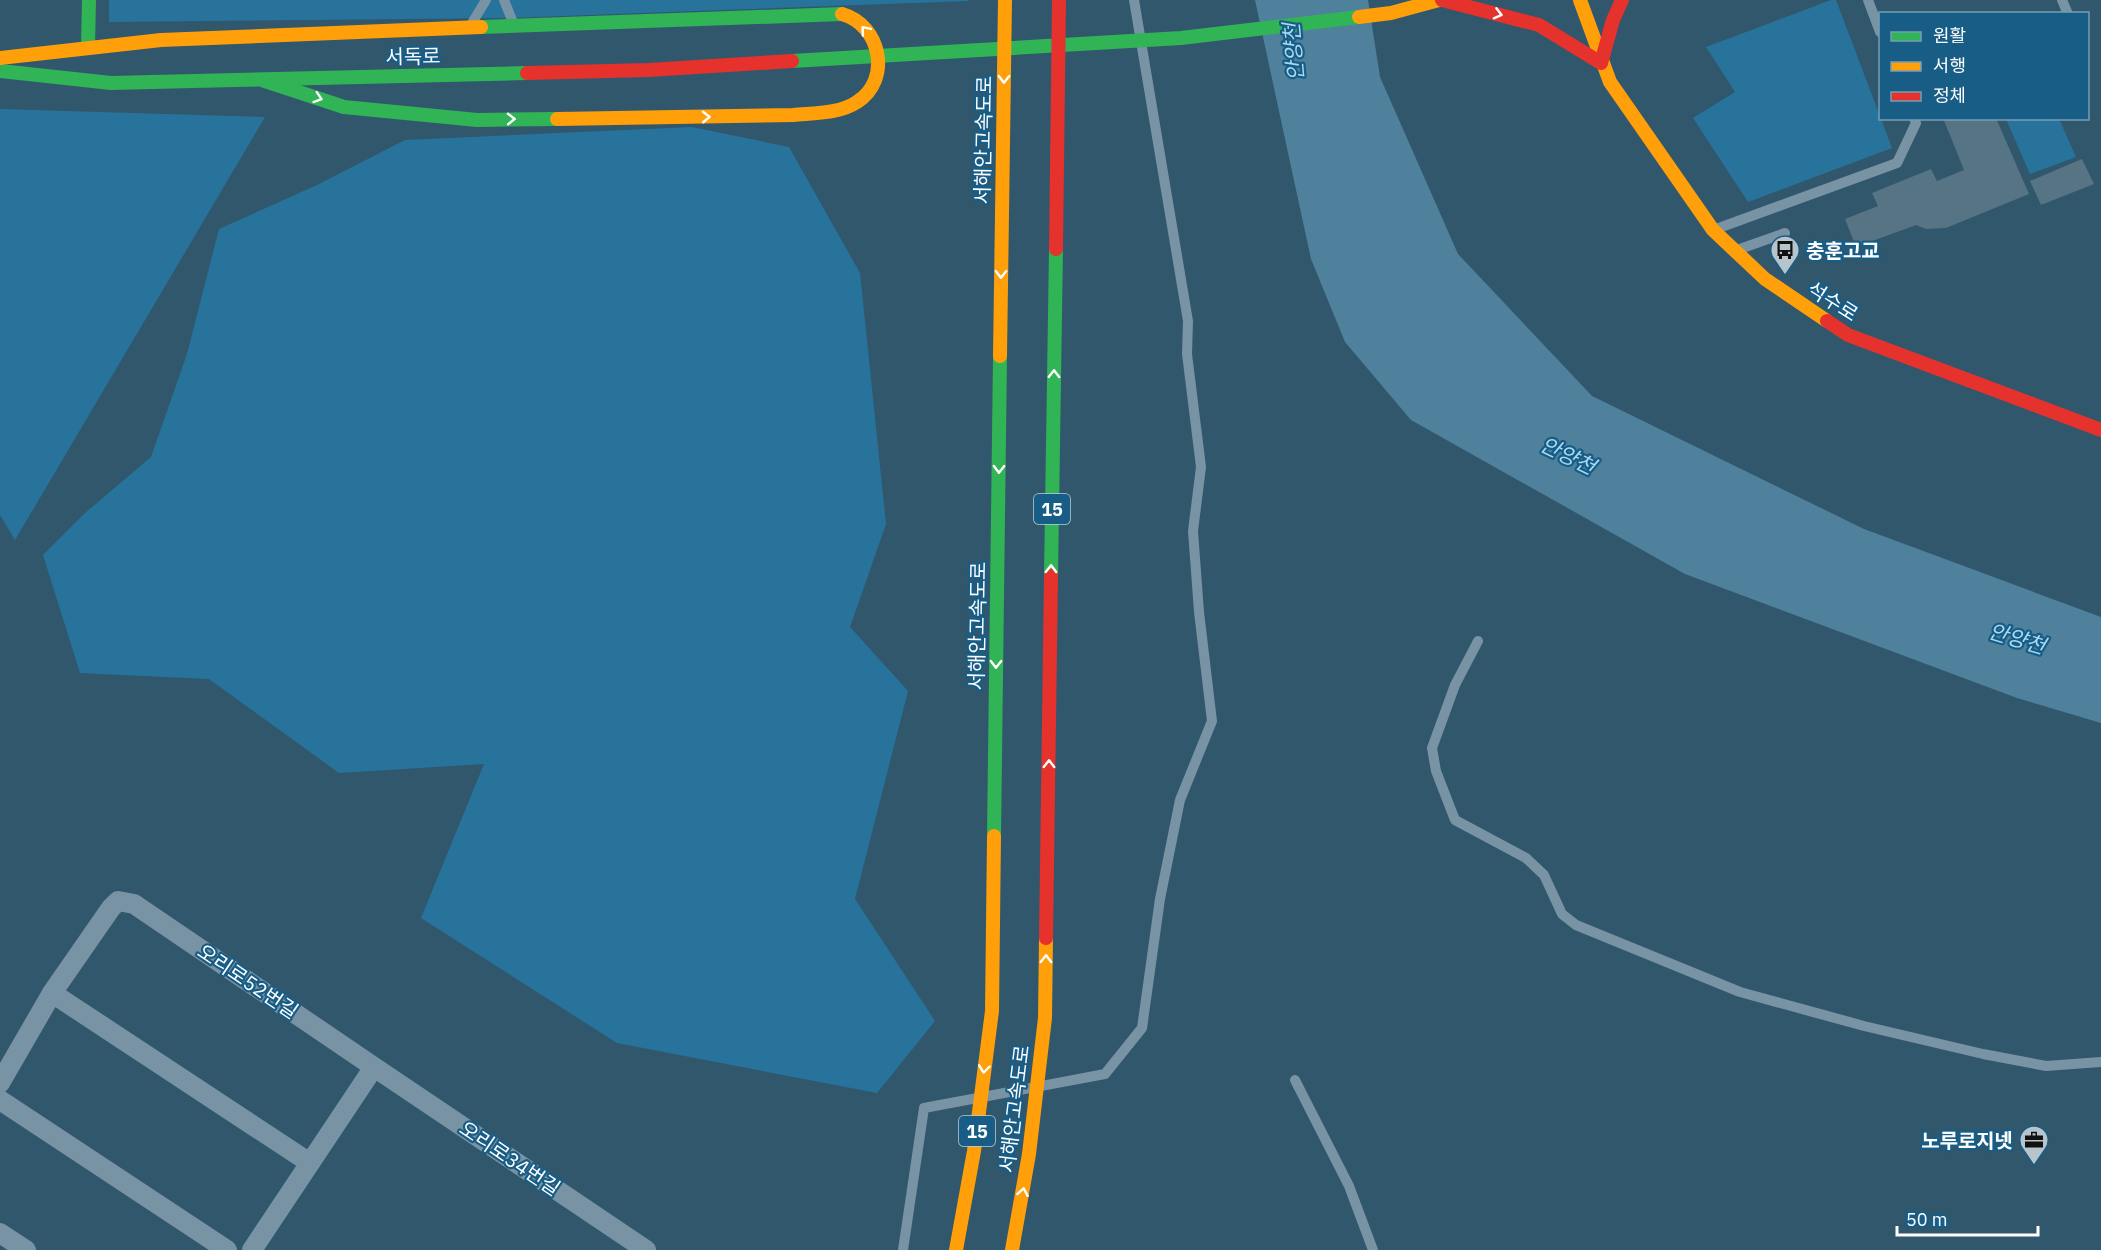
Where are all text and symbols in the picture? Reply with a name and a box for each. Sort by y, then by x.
one-way arrow [1493,7,1503,20]
legend [1879,12,2089,120]
water label: 안양천 [1276,19,1309,82]
text: 원활 [1933,24,1966,47]
one-way arrow [862,26,873,37]
street label: 서독로 [385,42,441,70]
text: 서행 [1933,54,1966,77]
street label: 서해안고속도로 [968,75,998,205]
one-way arrow [998,75,1010,84]
text: 정체 [1933,84,1966,107]
one-way arrow [312,91,323,103]
one-way arrow [701,110,710,123]
one-way arrow [506,113,515,126]
bus stop icon: 충훈고교 [1769,234,1801,276]
place label: 충훈고교 [1806,237,1880,264]
one-way arrow [995,270,1007,279]
street label: 석수로 [1802,275,1864,327]
one-way arrow [1048,370,1060,379]
water label: 안양천 [1536,430,1603,481]
one-way arrow [992,465,1005,474]
road number: 15 [1034,494,1070,524]
street label: 서해안고속도로 [962,561,992,691]
one-way arrow [1045,565,1057,574]
water label: 안양천 [1985,616,2051,661]
one-way arrow [990,660,1002,669]
one-way arrow [1042,760,1055,769]
street label: 오리로52번길 [192,937,304,1025]
one-way arrow [1040,955,1052,964]
street label: 서해안고속도로 [993,1043,1035,1175]
one-way arrow [979,1065,991,1074]
street label: 오리로34번길 [454,1114,566,1202]
road number: 15 [959,1116,995,1146]
office icon: 노루로지넷 [2018,1124,2050,1166]
place label: 노루로지넷 [1921,1127,2013,1154]
one-way arrow [1016,1188,1028,1197]
scale bar [1897,1199,2038,1237]
text: 50 m [1906,1208,1948,1231]

